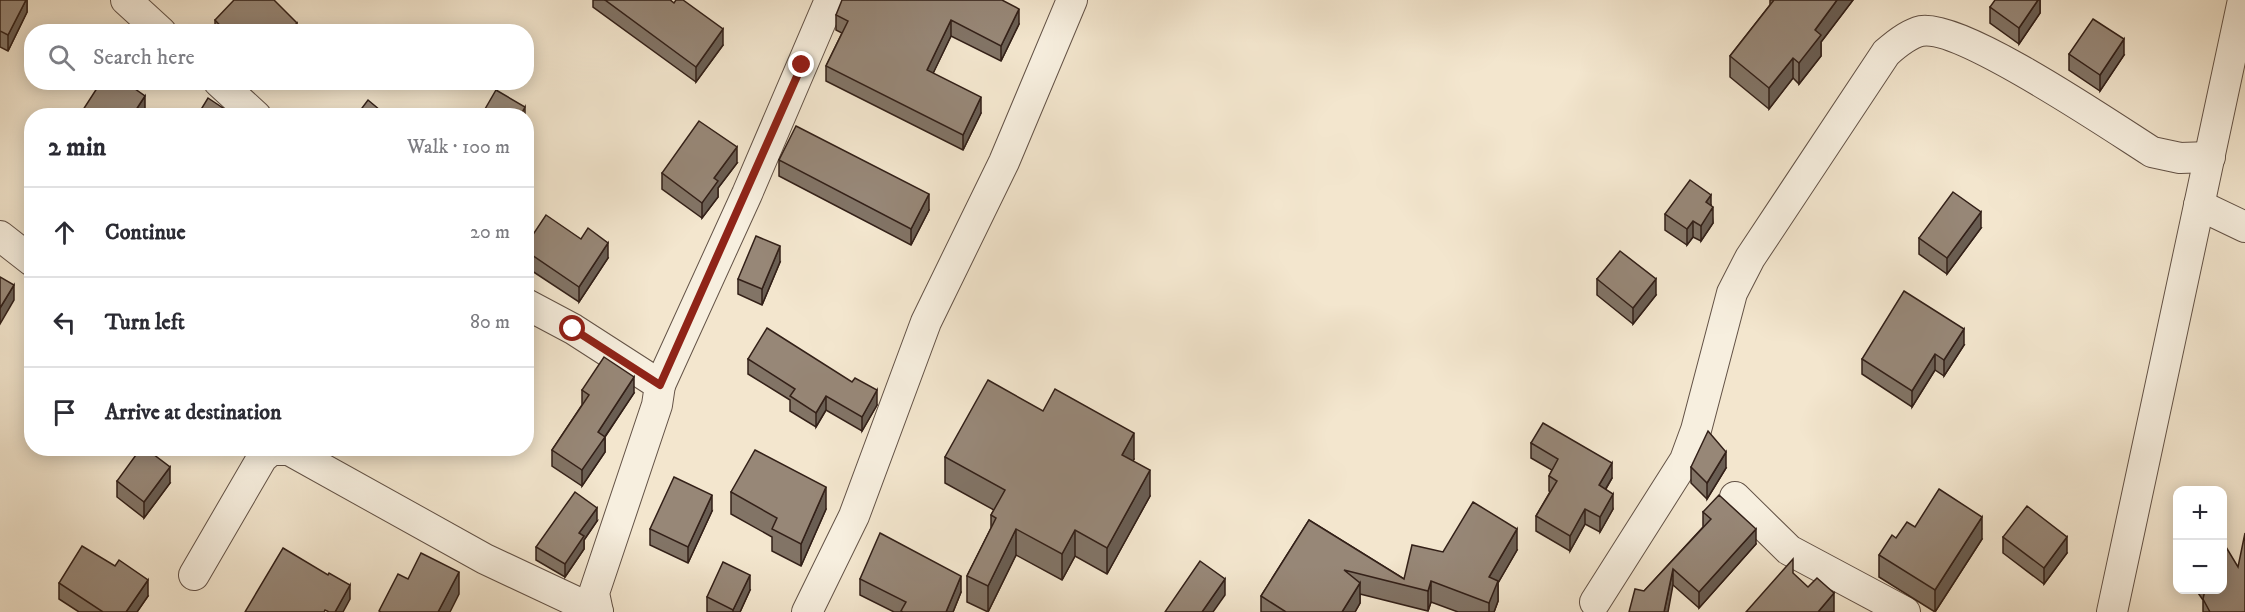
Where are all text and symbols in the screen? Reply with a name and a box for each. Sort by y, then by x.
search box [24,24,534,90]
icon: search [45,41,78,74]
text: Search here [93,44,195,71]
route end [788,51,814,77]
text: 2 min [48,131,106,164]
text: Walk · 100 m [407,135,510,160]
icon: ahead [48,216,81,249]
text: Continue [105,219,186,246]
text: 20 m [470,220,510,245]
icon: left [48,306,81,339]
text: Turn left [105,309,185,336]
text: 80 m [470,310,510,335]
route start [559,315,585,341]
icon: arrive [48,396,81,429]
text: Arrive at destination [105,399,282,426]
map controls [2173,486,2227,594]
button: + [2173,486,2227,540]
button: − [2173,540,2227,594]

